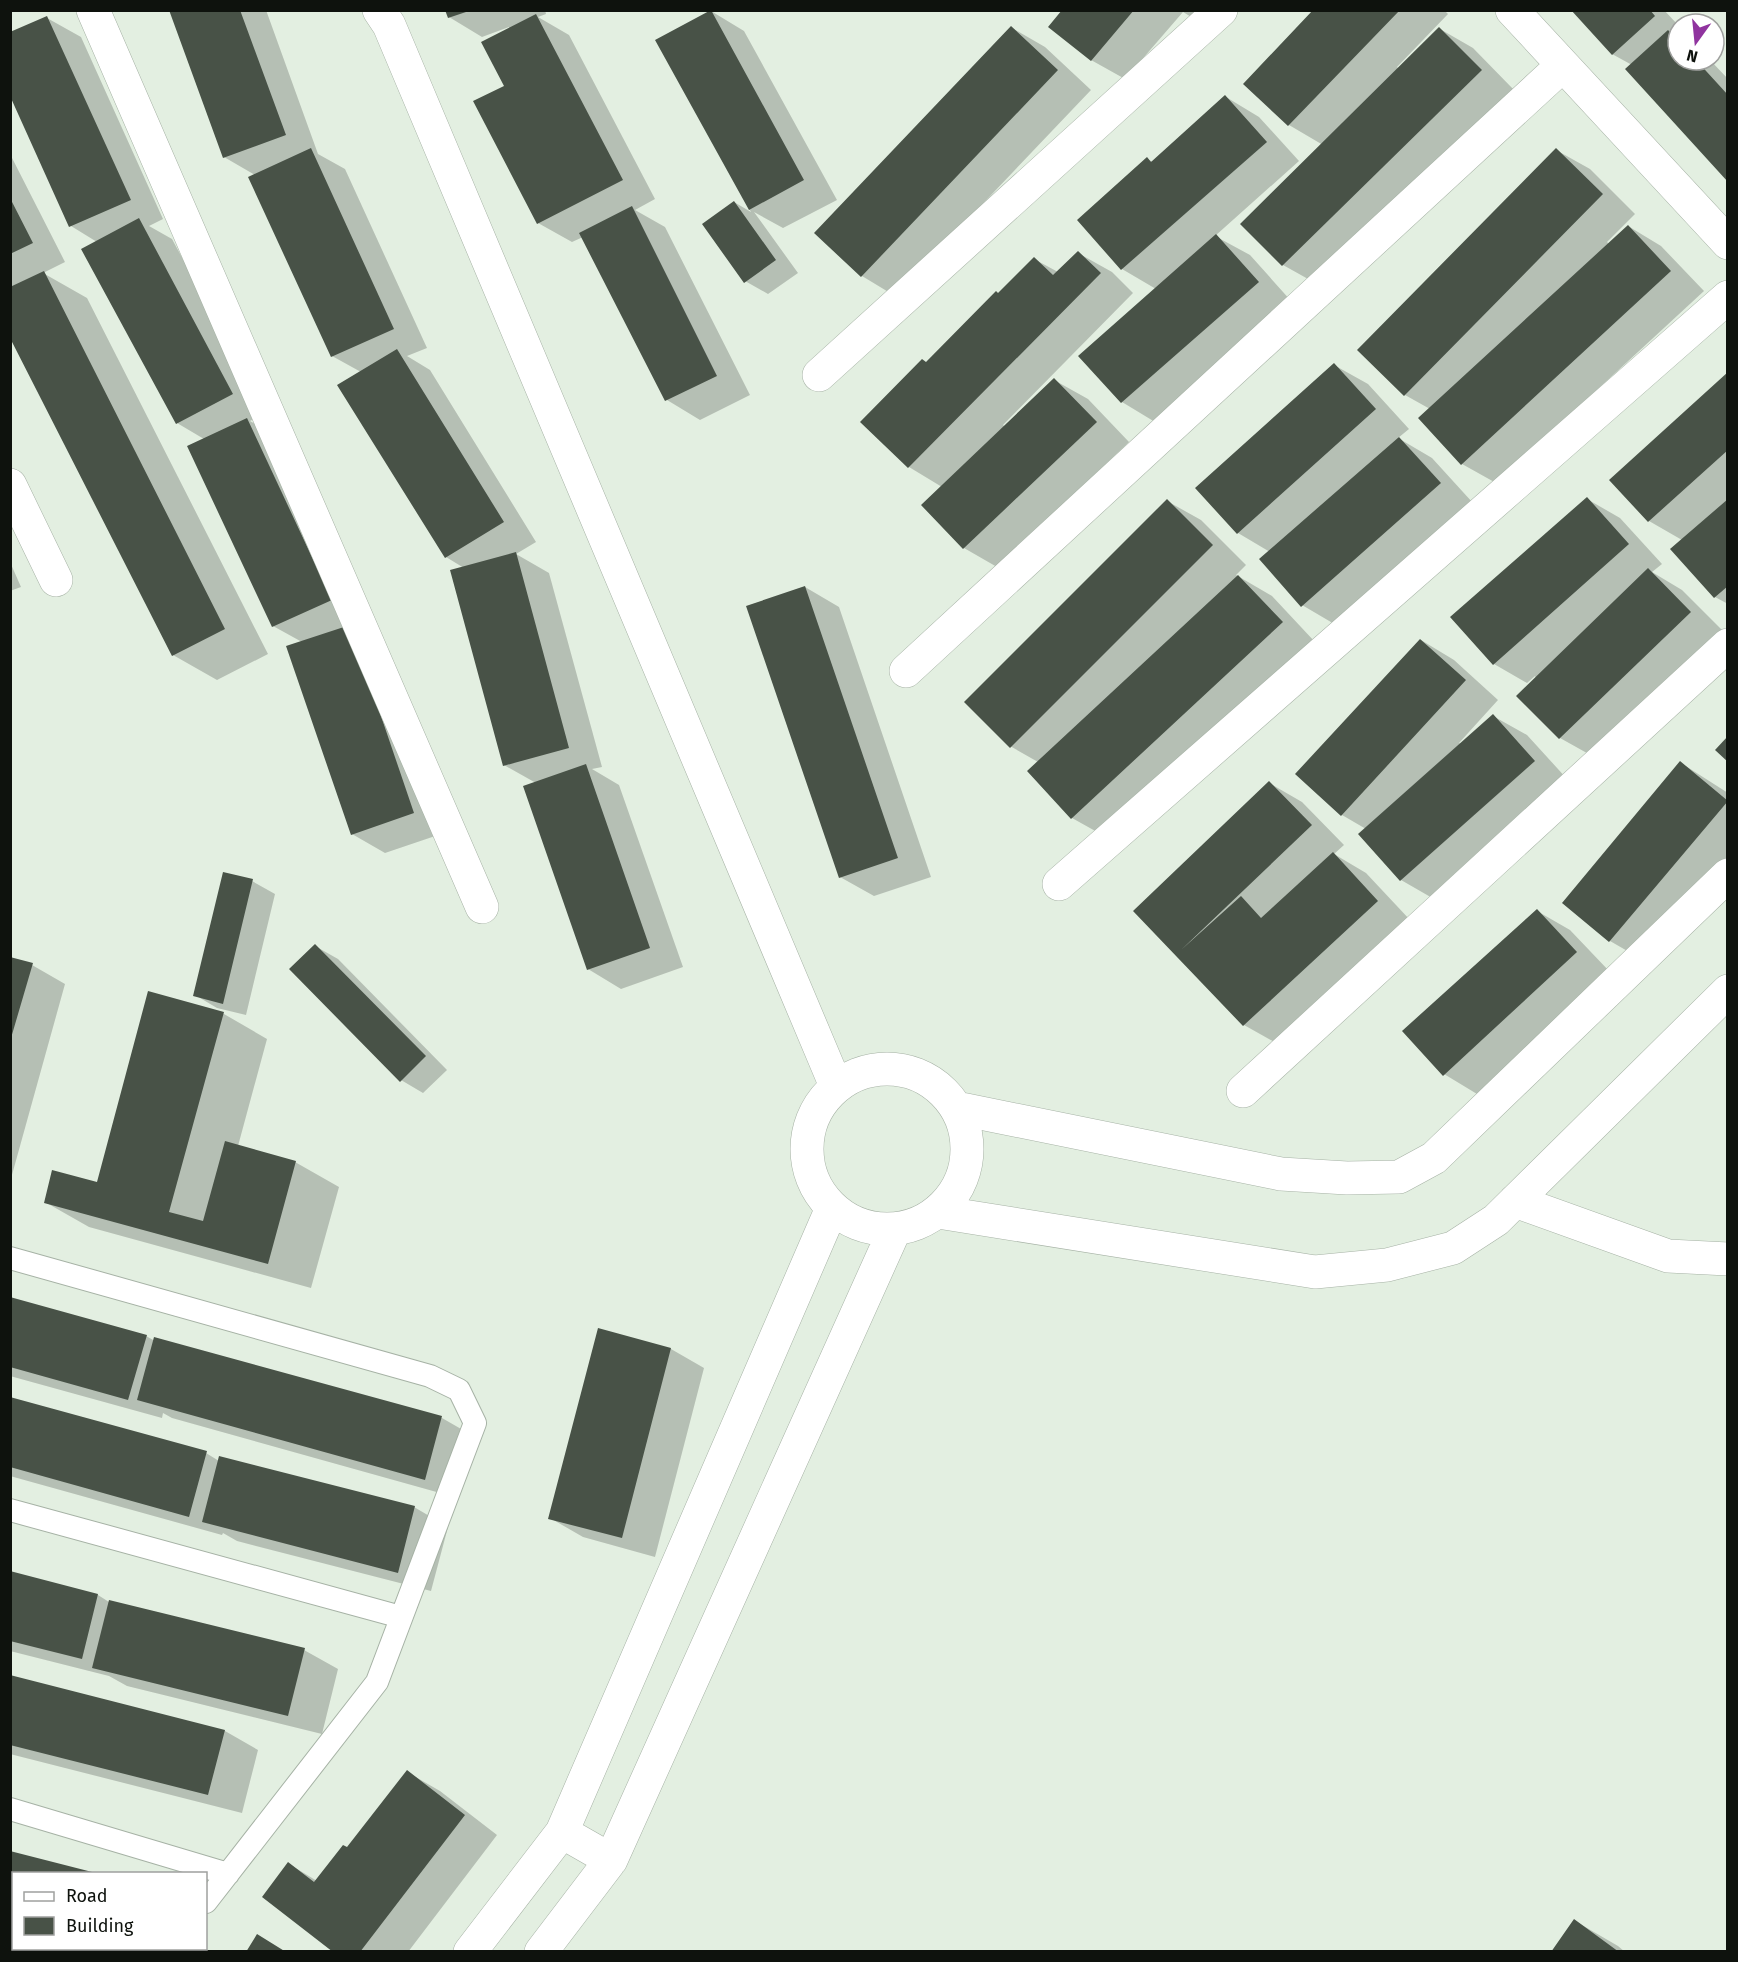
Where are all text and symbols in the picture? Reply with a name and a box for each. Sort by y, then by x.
north arrow [1666,12,1726,72]
text: N [1685,45,1700,67]
legend [12,1872,207,1950]
text: Road [66,1885,108,1907]
text: Building [66,1915,134,1937]

